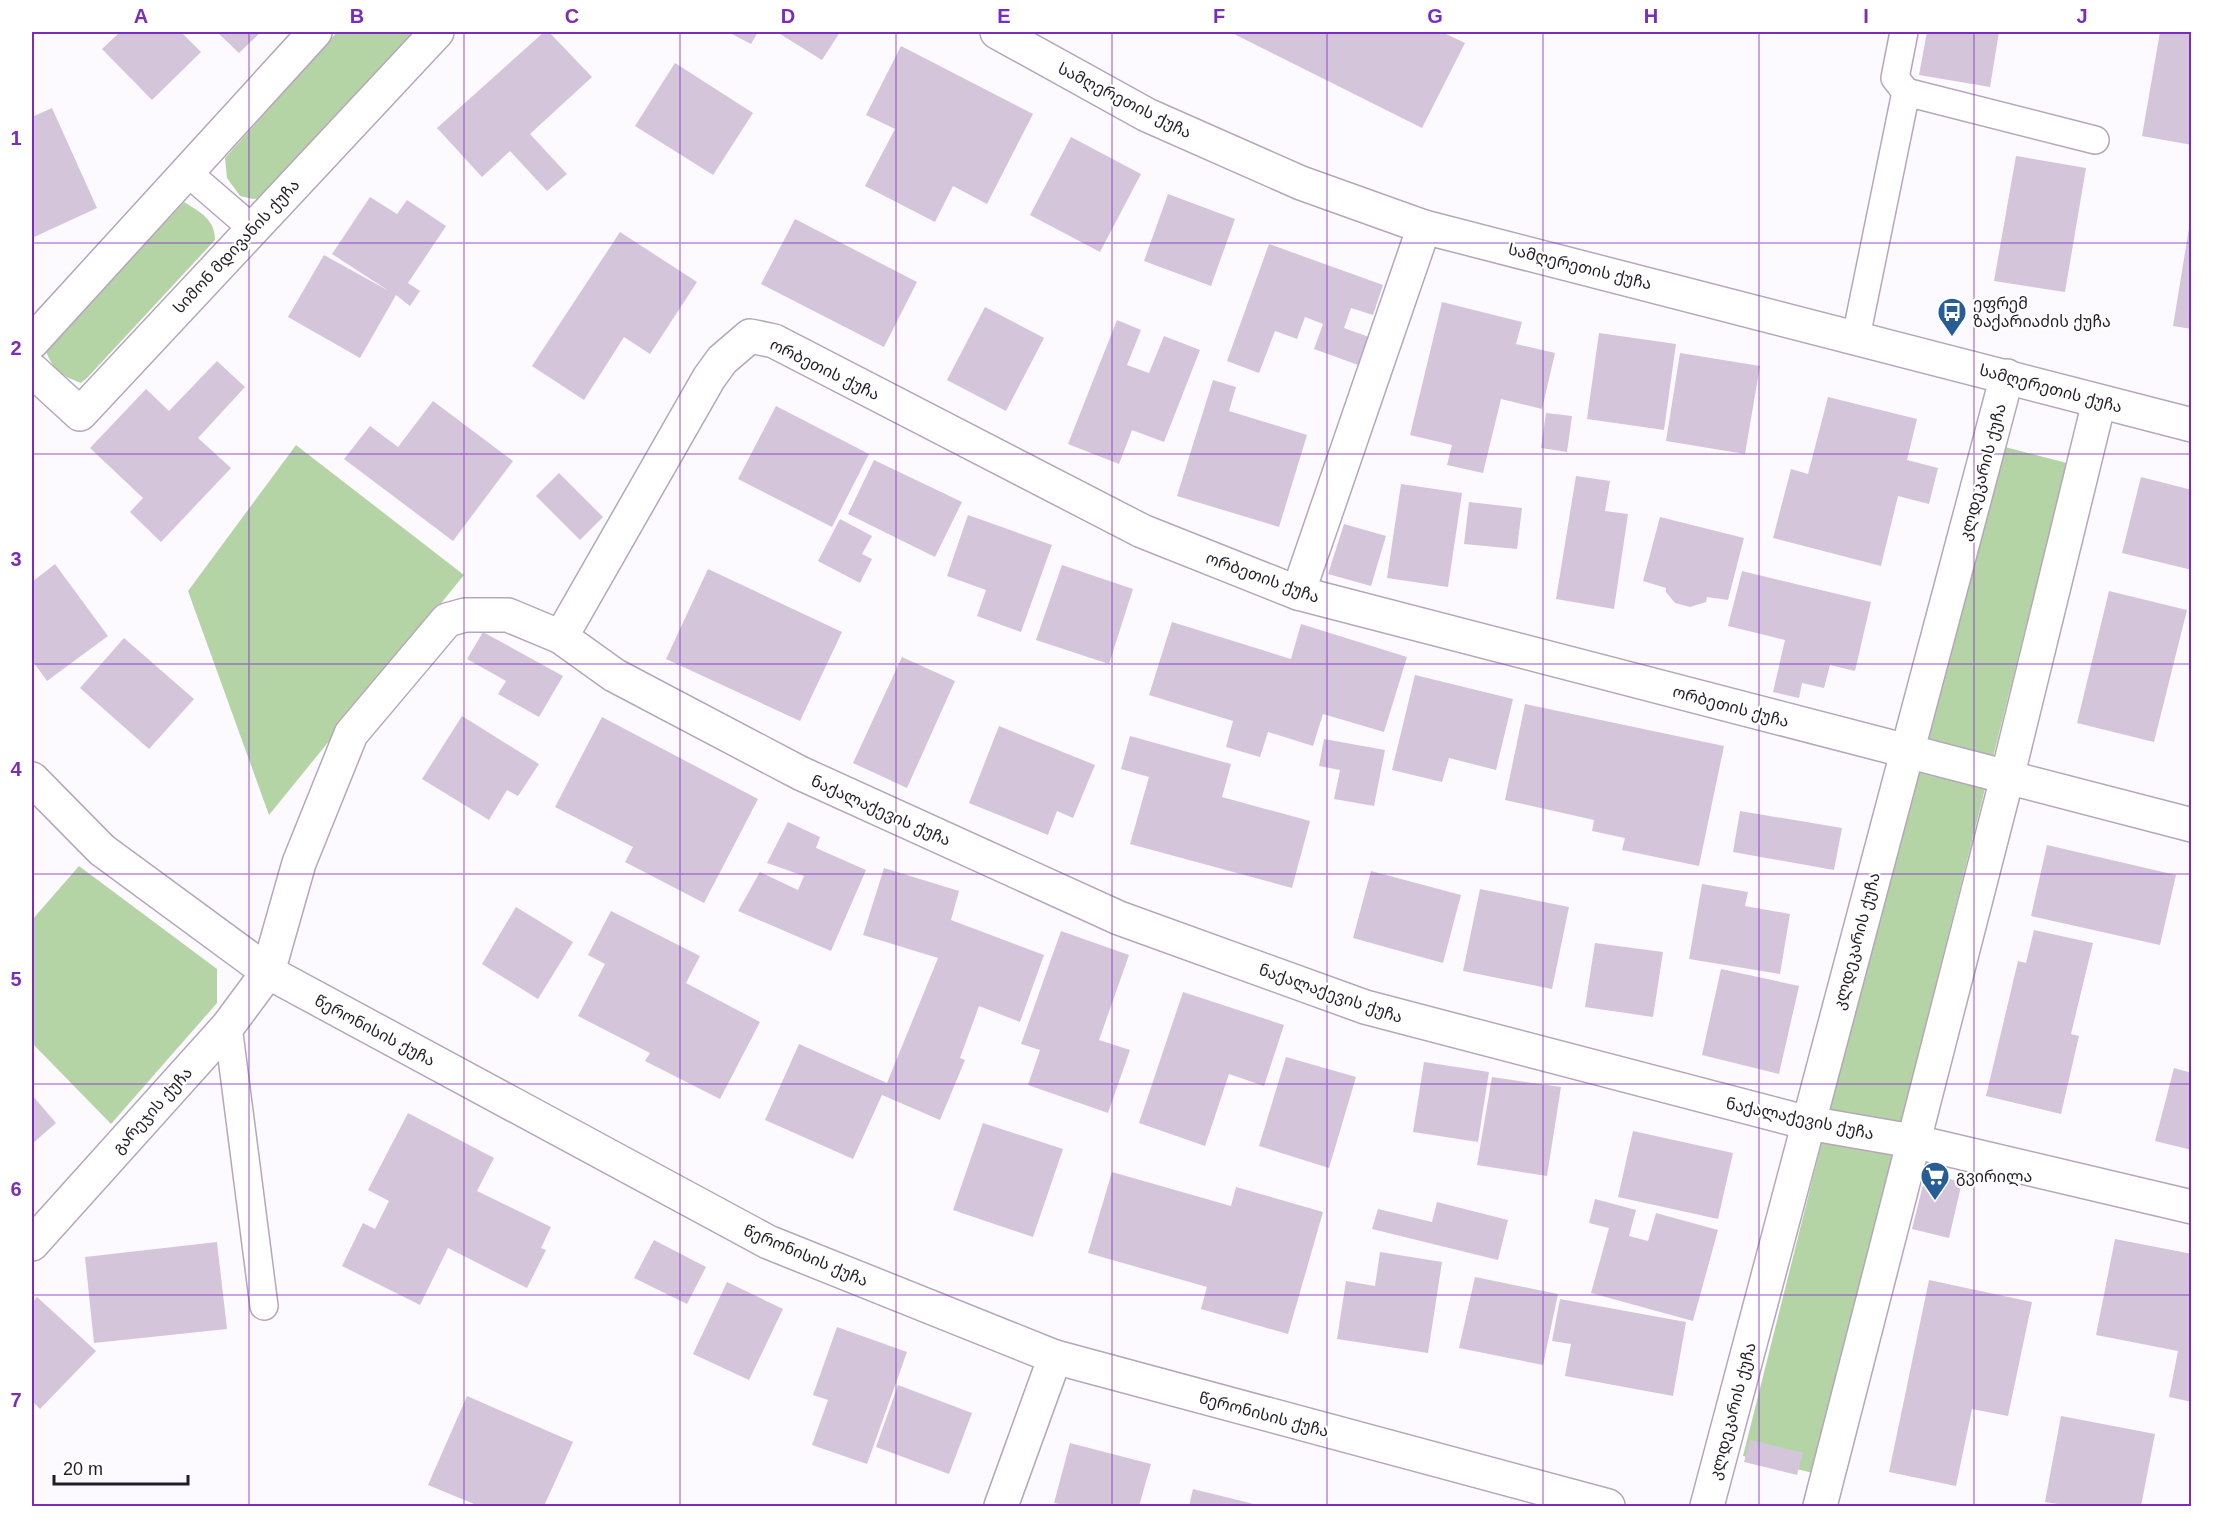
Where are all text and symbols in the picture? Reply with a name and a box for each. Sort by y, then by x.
text: A [134,5,148,27]
text: B [350,5,364,27]
text: C [565,5,579,27]
text: D [781,5,795,27]
text: E [997,5,1011,27]
text: F [1213,5,1225,27]
text: G [1427,5,1443,27]
text: H [1644,5,1658,27]
text: I [1863,5,1869,27]
text: J [2076,5,2088,27]
street label: სამღერეთის ქუჩა [1055,59,1194,142]
text: 1 [10,127,22,149]
street label: სიმონ მდივანის ქუჩა [170,176,304,318]
street label: სამღერეთის ქუჩა [1506,240,1653,293]
place label: ეფრემ ზაქარიაძის ქუჩა [1973,295,2111,331]
bus stop icon: ეფრემ ზაქარიაძის ქუჩა [1936,296,1968,338]
street label: ორბეთის ქუჩა [767,336,882,404]
text: 2 [10,337,22,359]
street label: სამღერეთის ქუჩა [1977,361,2124,417]
street label: კლდეკარის ქუჩა [1956,402,2011,543]
text: 3 [10,548,22,570]
street label: ორბეთის ქუჩა [1203,549,1322,607]
street label: ორბეთის ქუჩა [1671,683,1791,731]
text: 4 [10,758,22,780]
street label: ნაქალაქევის ქუჩა [808,772,953,851]
street label: კლდეკარის ქუჩა [1830,871,1885,1012]
street label: ნაქალაქევის ქუჩა [1256,961,1405,1028]
text: 5 [10,968,22,990]
street label: წერონისის ქუჩა [311,992,438,1070]
street label: გარეჯის ქუჩა [109,1064,196,1158]
street label: ნაქალაქევის ქუჩა [1724,1094,1875,1144]
supermarket icon: გვირილა [1919,1160,1951,1202]
place label: გვირილა [1956,1168,2032,1187]
text: 6 [10,1178,22,1200]
street label: წერონისის ქუჩა [741,1222,871,1290]
street label: კლდეკარის ქუჩა [1706,1341,1761,1482]
text: 7 [10,1389,22,1411]
street label: წერონისის ქუჩა [1197,1389,1331,1441]
scale bar [54,1448,188,1486]
text: 20 m [63,1459,103,1479]

